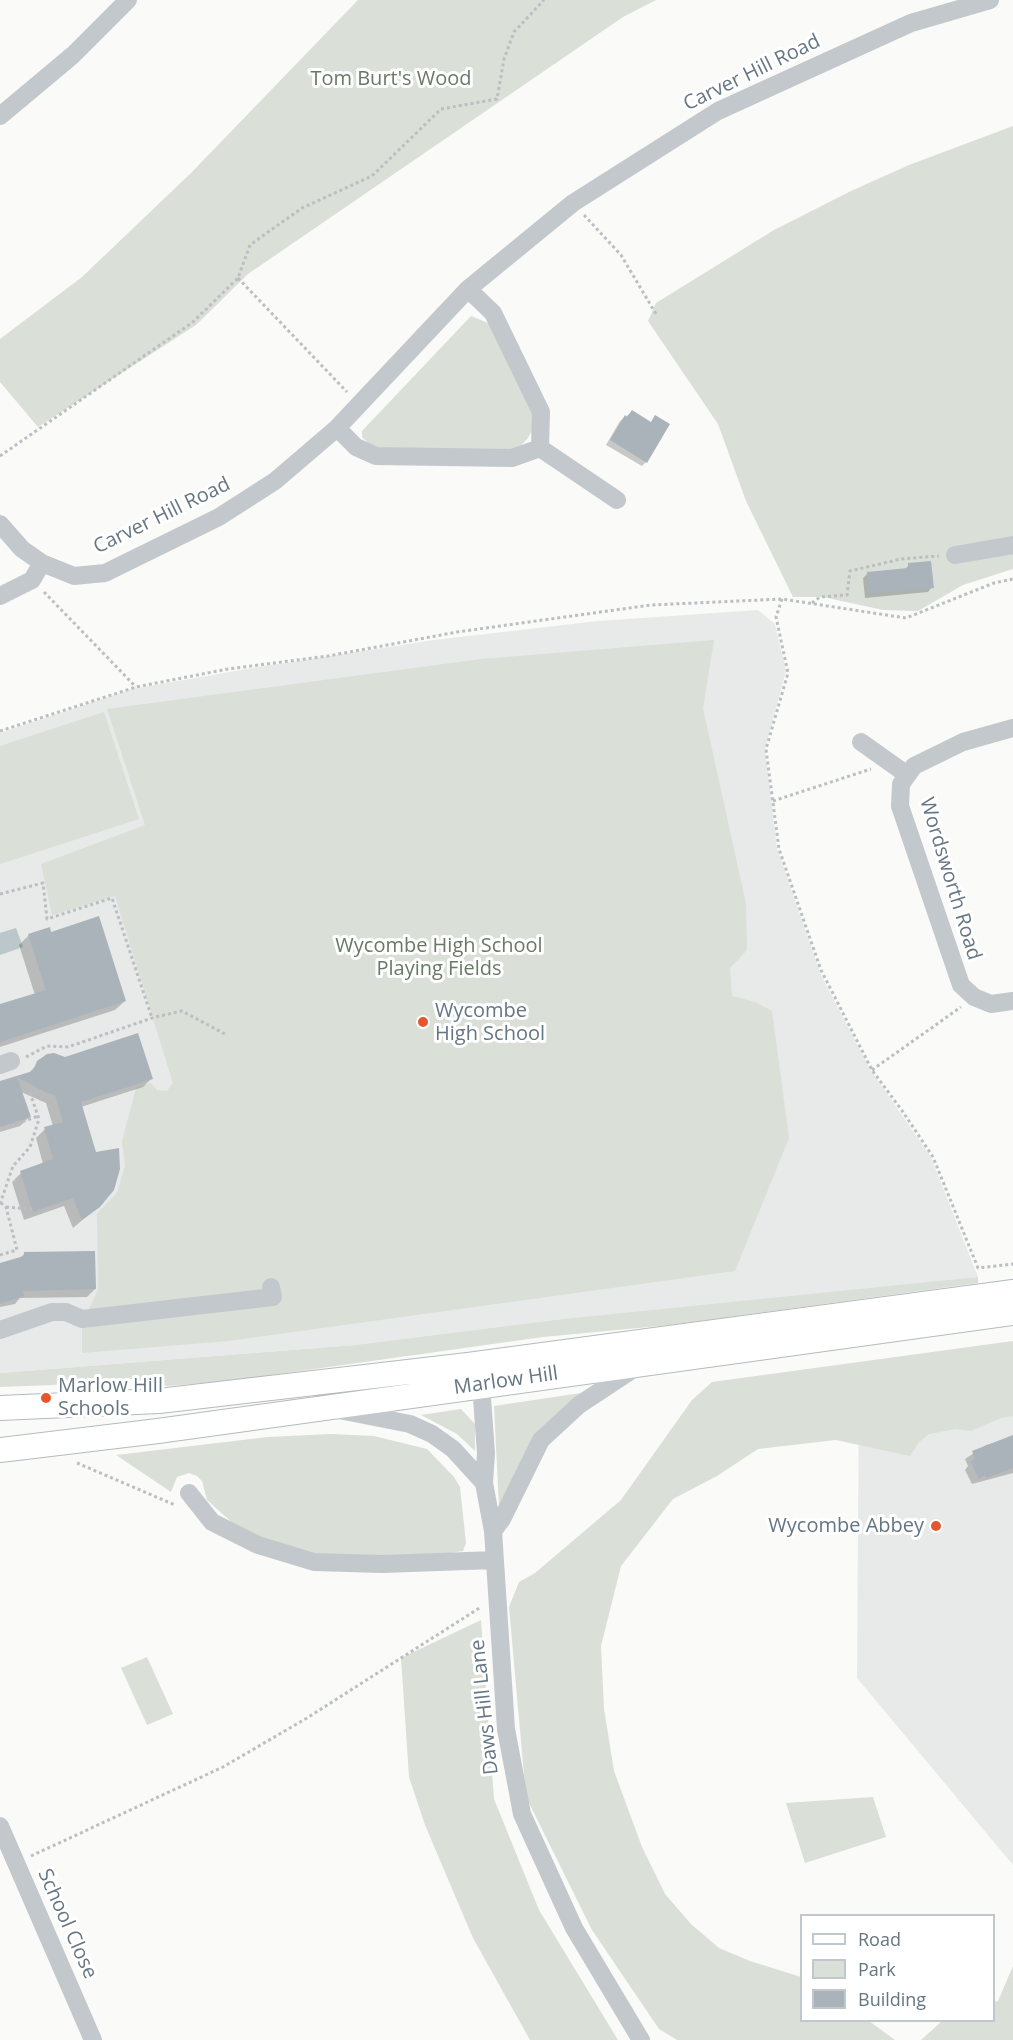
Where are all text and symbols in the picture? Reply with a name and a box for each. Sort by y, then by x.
street label: Carver Hill Road [680,29,824,117]
park label: Tom Burt's Wood [310,67,472,91]
street label: Carver Hill Road [90,472,234,560]
street label: Wordsworth Road [914,795,986,963]
park label: Wycombe High School Playing Fields [335,934,543,981]
place label: Wycombe High School [435,999,545,1046]
marker: Wycombe High School [416,1015,430,1029]
street label: Marlow Hill [452,1362,560,1400]
place label: Marlow Hill Schools [58,1374,163,1421]
marker: Marlow Hill Schools [39,1391,53,1405]
place label: Wycombe Abbey [768,1514,924,1538]
marker: Wycombe Abbey [929,1519,943,1533]
street label: Daws Hill Lane [466,1638,504,1776]
street label: School Close [32,1865,102,1983]
legend [800,1914,995,2022]
text: Road [858,1927,901,1951]
text: Park [858,1957,896,1981]
text: Building [858,1987,926,2011]

